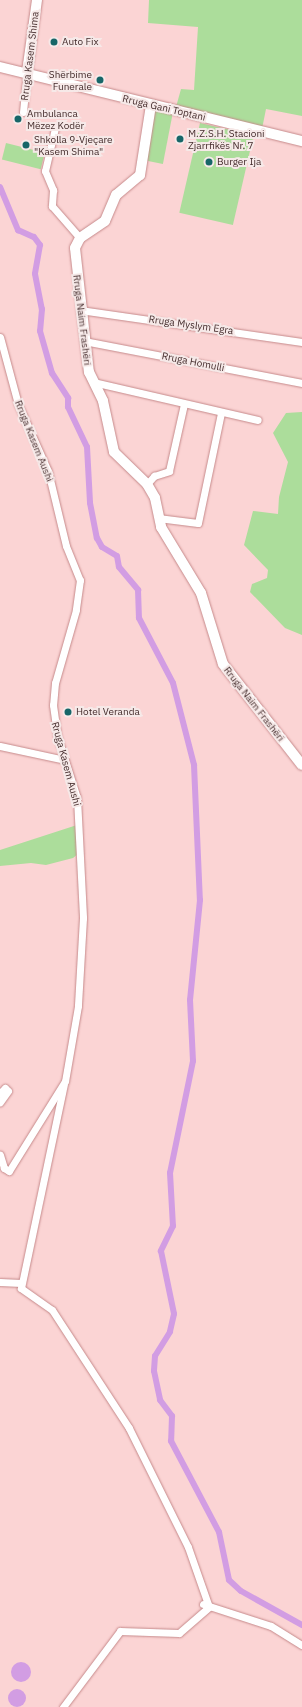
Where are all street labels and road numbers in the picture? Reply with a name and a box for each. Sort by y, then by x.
street label: Rruga Kasem Shima [19,11,41,101]
street label: Rruga Gani Toptani [121,93,207,123]
street label: Rruga Naim Frashëri [70,274,94,366]
street label: Rruga Myslym Egra [148,313,234,337]
street label: Rruga Homulli [161,350,225,374]
street label: Rruga Kasem Aushi [12,399,56,483]
street label: Rruga Naim Frashëri [221,664,287,744]
street label: Rruga Kasem Aushi [49,721,83,807]

